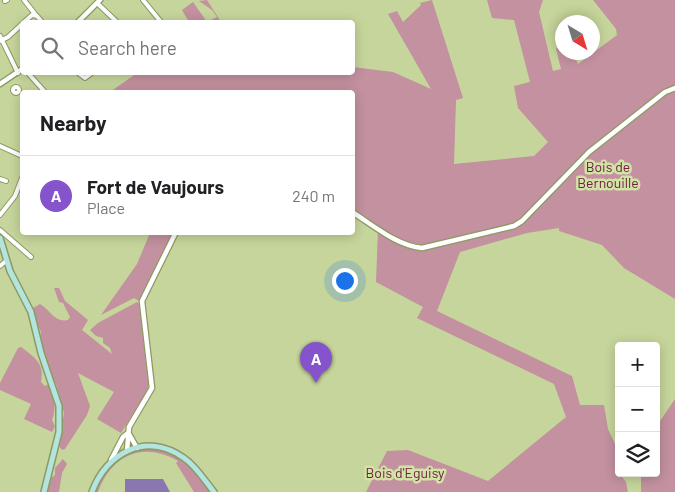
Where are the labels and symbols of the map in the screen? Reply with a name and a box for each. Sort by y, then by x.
north arrow [555,15,600,60]
park label: Bois de Bernouille [577,158,639,191]
your location [332,268,358,294]
pin: A [300,342,332,383]
park label: Bois d'Eguisy [366,464,445,481]

